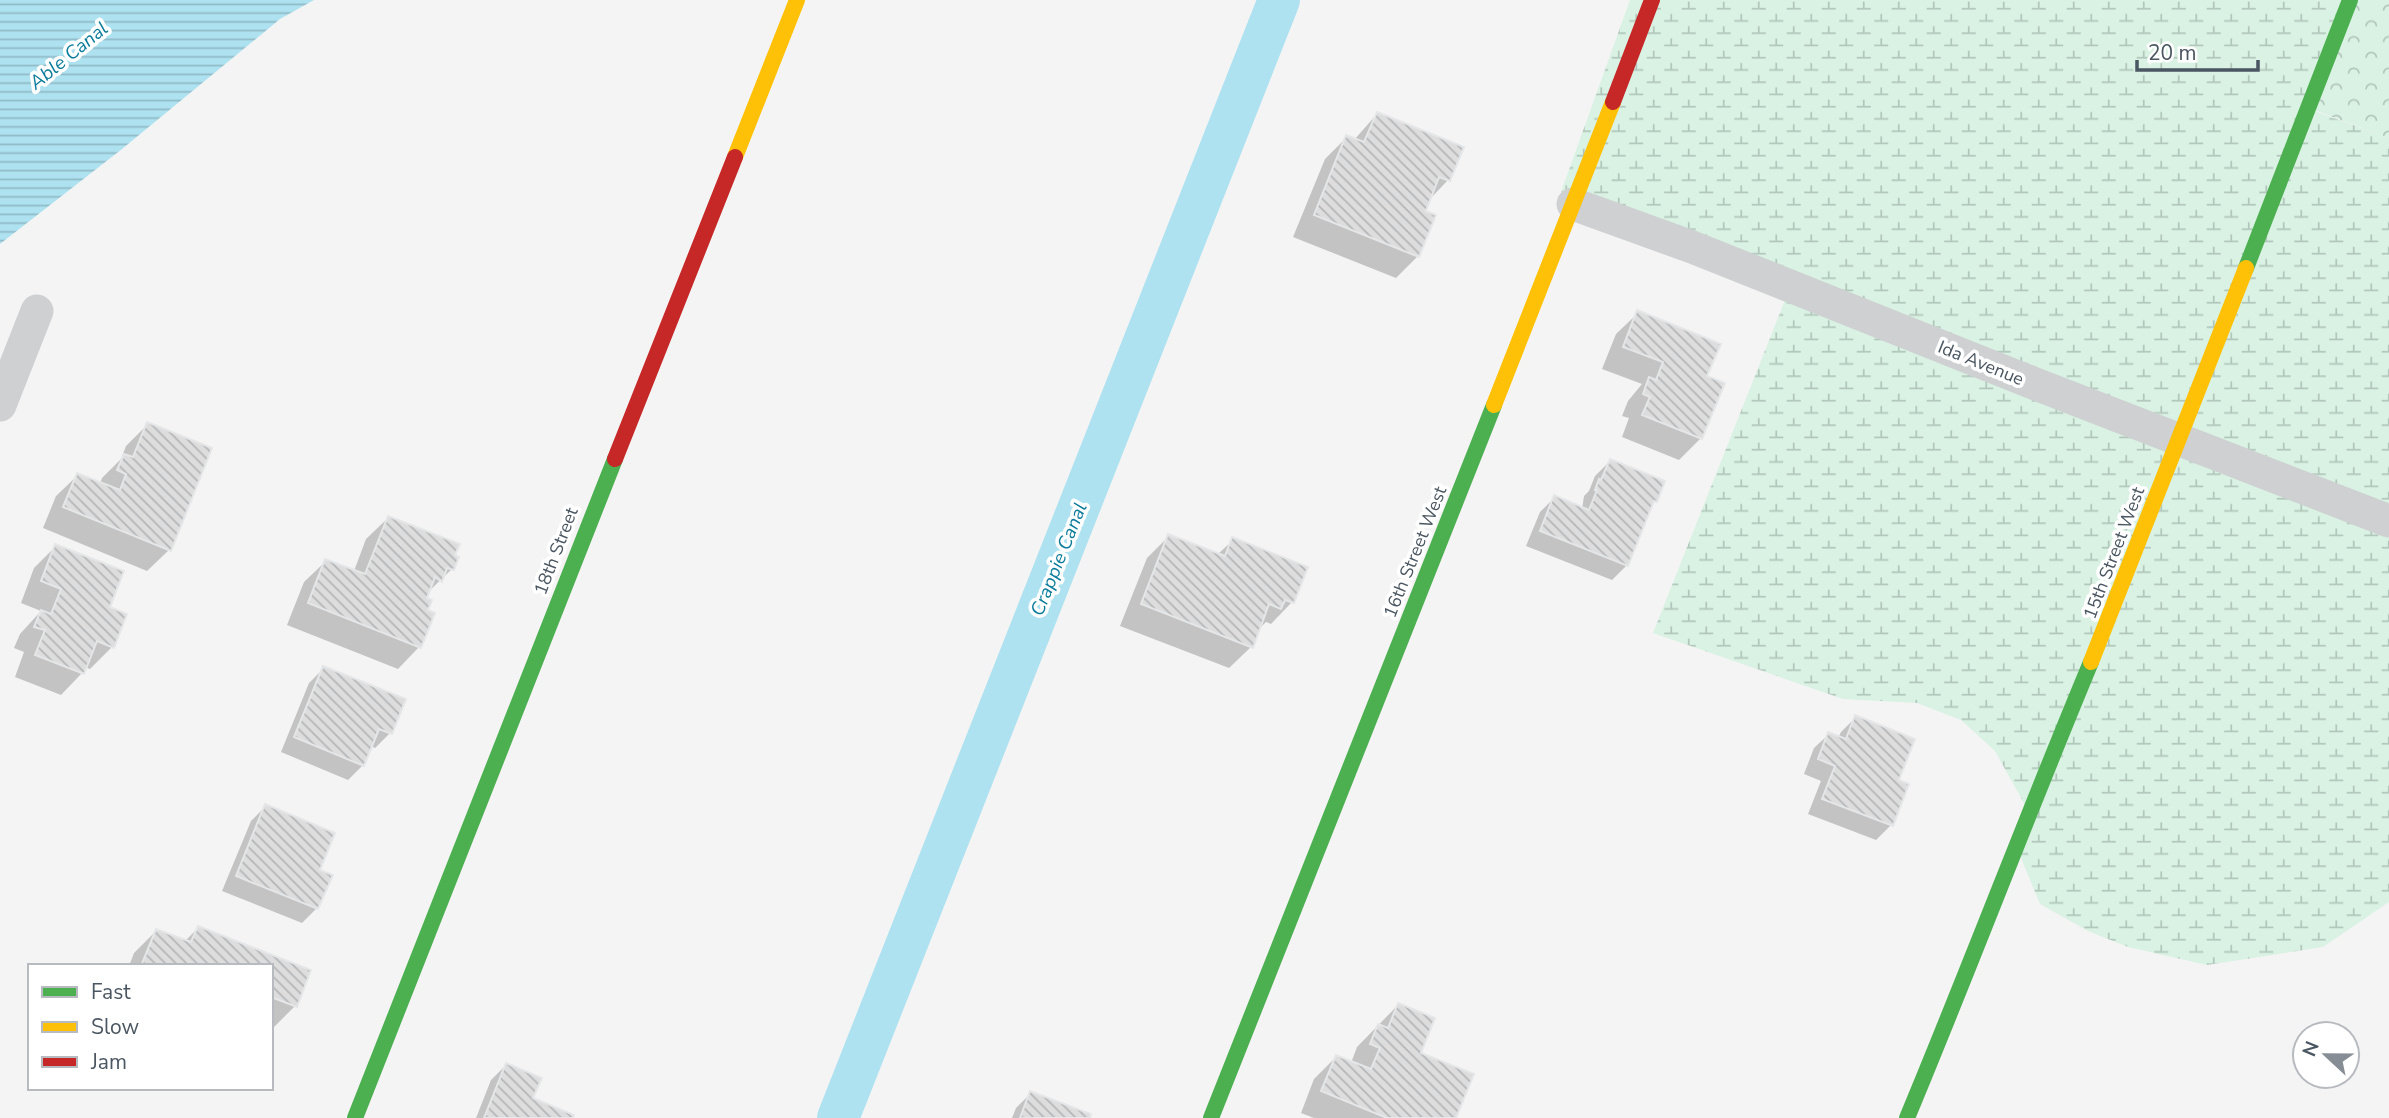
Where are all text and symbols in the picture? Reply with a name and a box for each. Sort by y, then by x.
water label: Able Canal [23,16,114,96]
scale bar [2137,28,2258,72]
text: 20 m [2148,39,2197,67]
street label: Ida Avenue [1935,335,2027,391]
street label: 16th Street West [1378,482,1453,621]
street label: 15th Street West [2078,483,2150,623]
water label: Crappie Canal [1024,499,1093,620]
street label: 18th Street [528,503,584,598]
legend [28,964,273,1090]
text: Fast [91,978,131,1006]
text: Slow [91,1013,140,1041]
north arrow [2291,1020,2361,1090]
text: N [2296,1038,2326,1060]
text: Jam [90,1048,127,1076]

